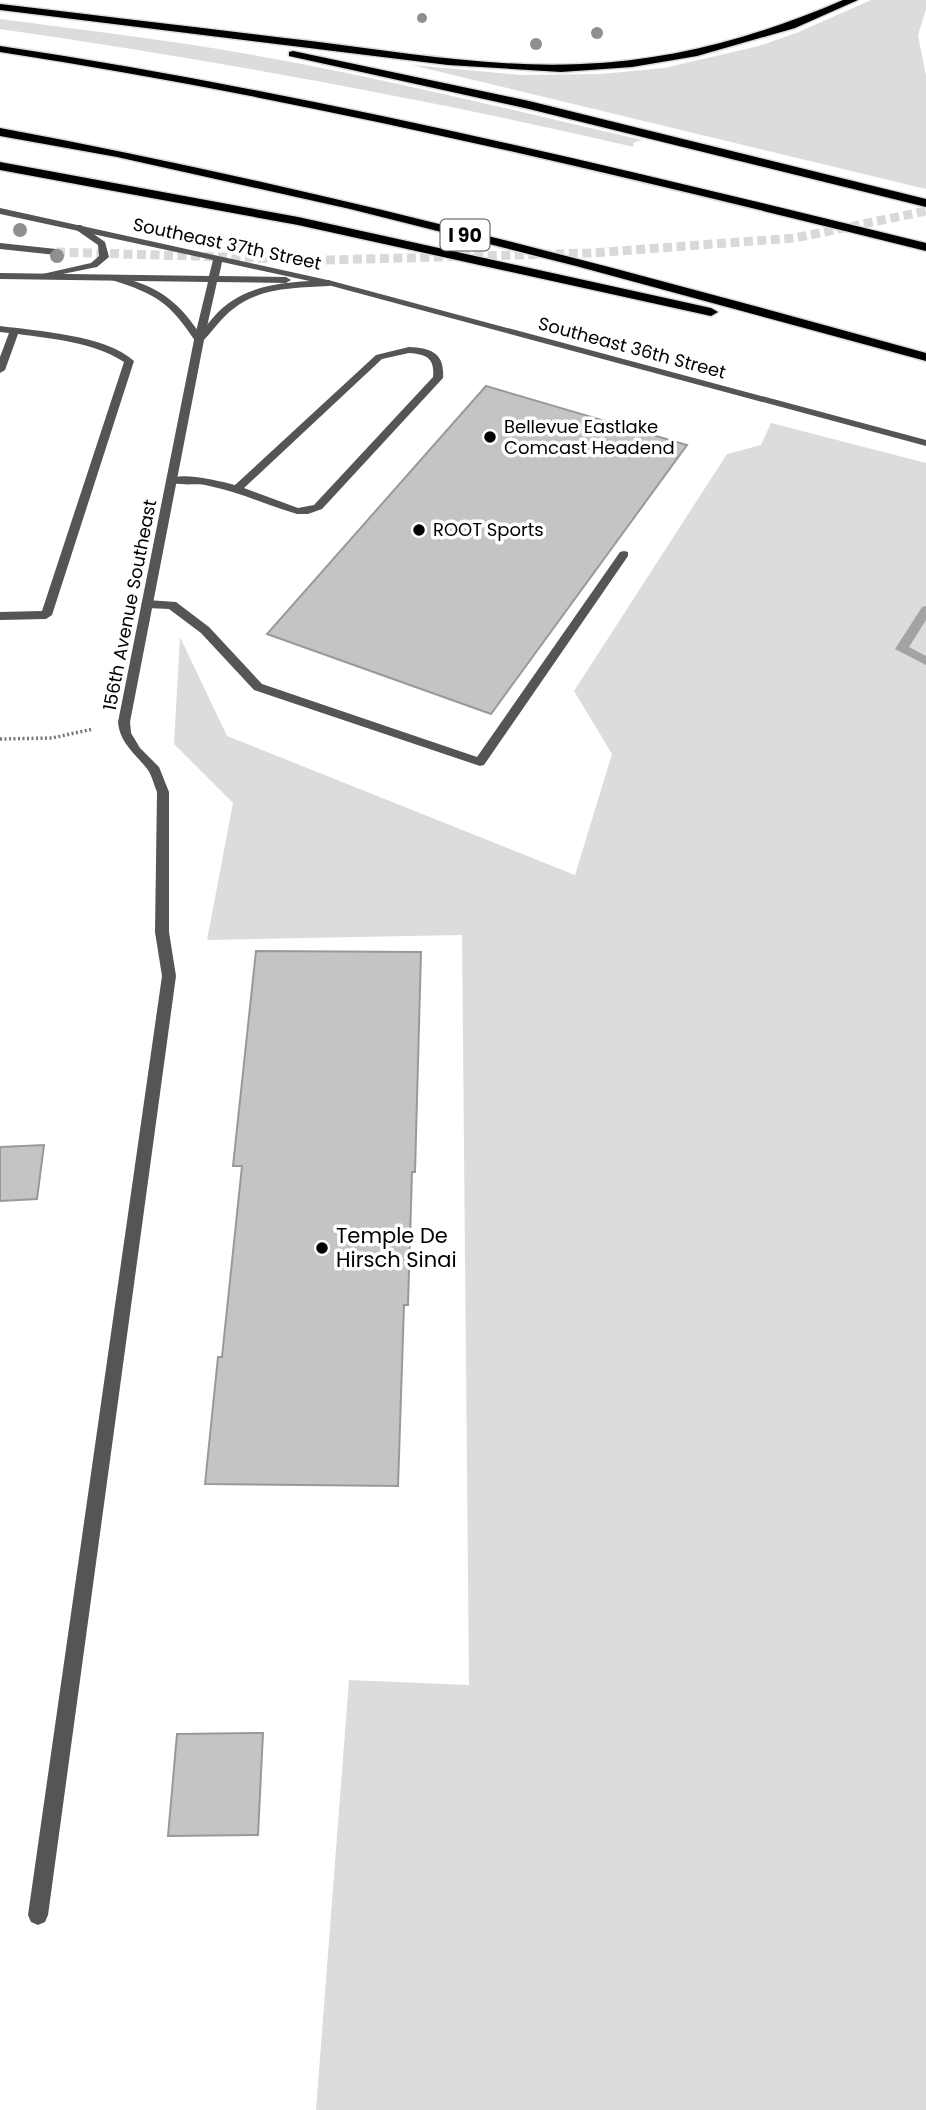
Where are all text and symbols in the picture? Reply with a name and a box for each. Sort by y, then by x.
street label: Southeast 37th Street [131,211,323,276]
road number: I 90 [440,219,490,250]
street label: Southeast 36th Street [536,310,729,385]
place label: Bellevue Eastlake Comcast Headend [504,414,675,460]
marker: Bellevue Eastlake Comcast Headend [482,429,498,445]
street label: 156th Avenue Southeast [97,497,162,713]
place label: ROOT Sports [433,517,544,542]
marker: ROOT Sports [411,522,427,538]
place label: Temple De Hirsch Sinai [336,1221,457,1274]
marker: Temple De Hirsch Sinai [314,1240,330,1256]

